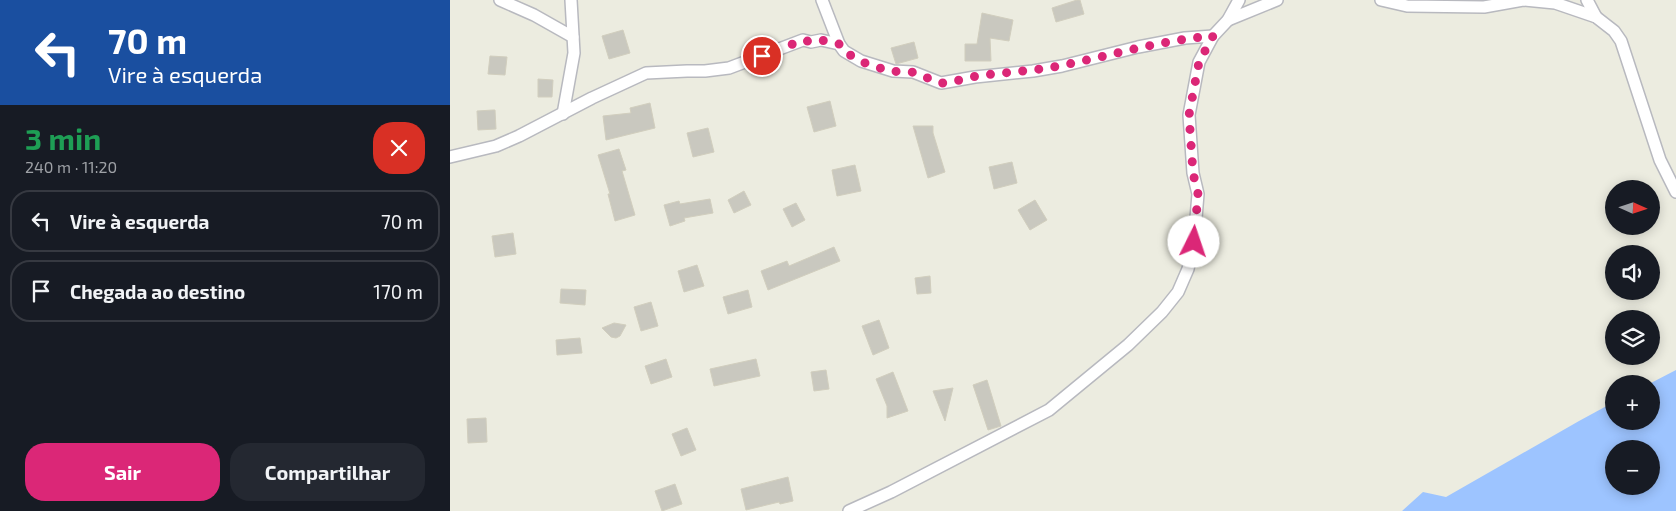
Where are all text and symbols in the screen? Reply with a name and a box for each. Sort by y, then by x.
text: 70 m [108,19,187,61]
icon: left [25,20,90,85]
pin [741,35,783,77]
icon: arrive [748,42,776,70]
text: Vire à esquerda [108,61,262,87]
text: 3 min [25,120,101,156]
button: close [373,122,425,174]
text: 240 m · 11:20 [25,157,117,176]
north arrow [1605,180,1660,235]
map controls [1605,180,1660,495]
icon: left [27,207,55,235]
text: Vire à esquerda [70,210,209,233]
text: 70 m [381,210,423,233]
position arrow [1167,215,1219,267]
button: sound [1605,245,1660,300]
icon: arrive [27,277,55,305]
text: Chegada ao destino [70,280,245,303]
text: 170 m [373,280,423,303]
button: layers [1605,310,1660,365]
button: + [1605,375,1660,430]
button: − [1605,440,1660,495]
button: Sair [25,443,220,501]
button: Compartilhar [230,443,425,501]

